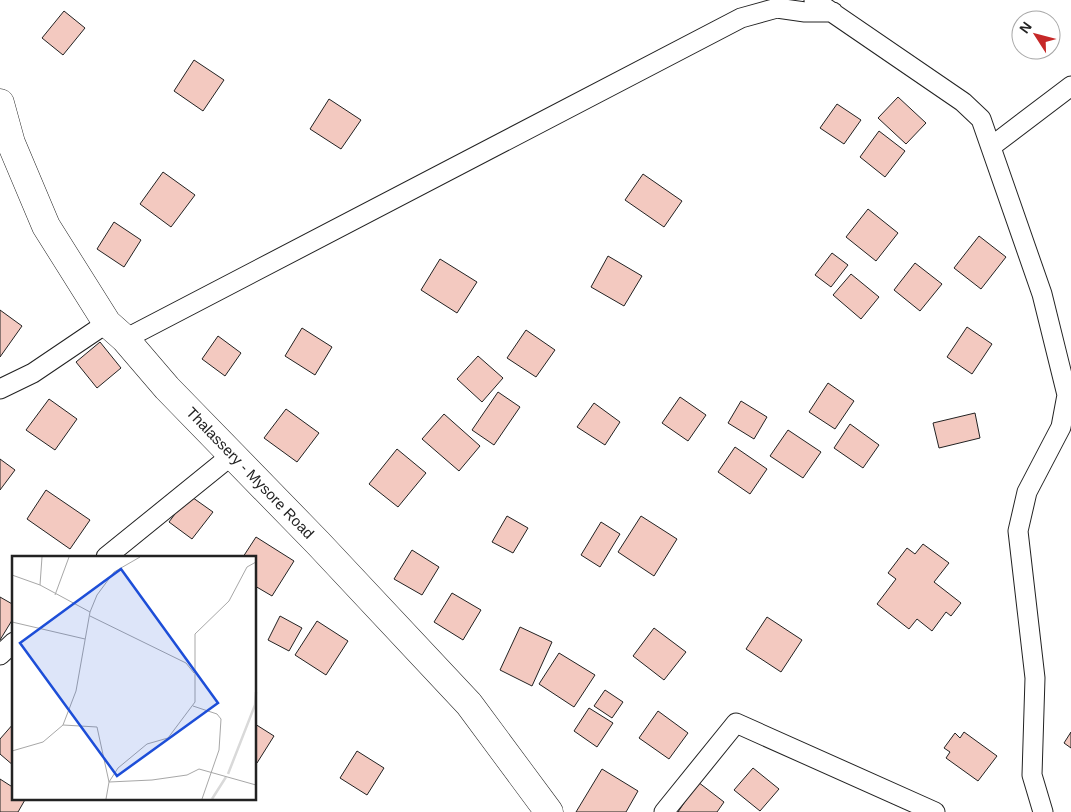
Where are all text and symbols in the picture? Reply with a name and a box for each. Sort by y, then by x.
north arrow [1011,10,1061,60]
text: N [1016,19,1035,36]
street label: Thalassery - Mysore Road [183,403,318,542]
inset map [12,556,256,800]

